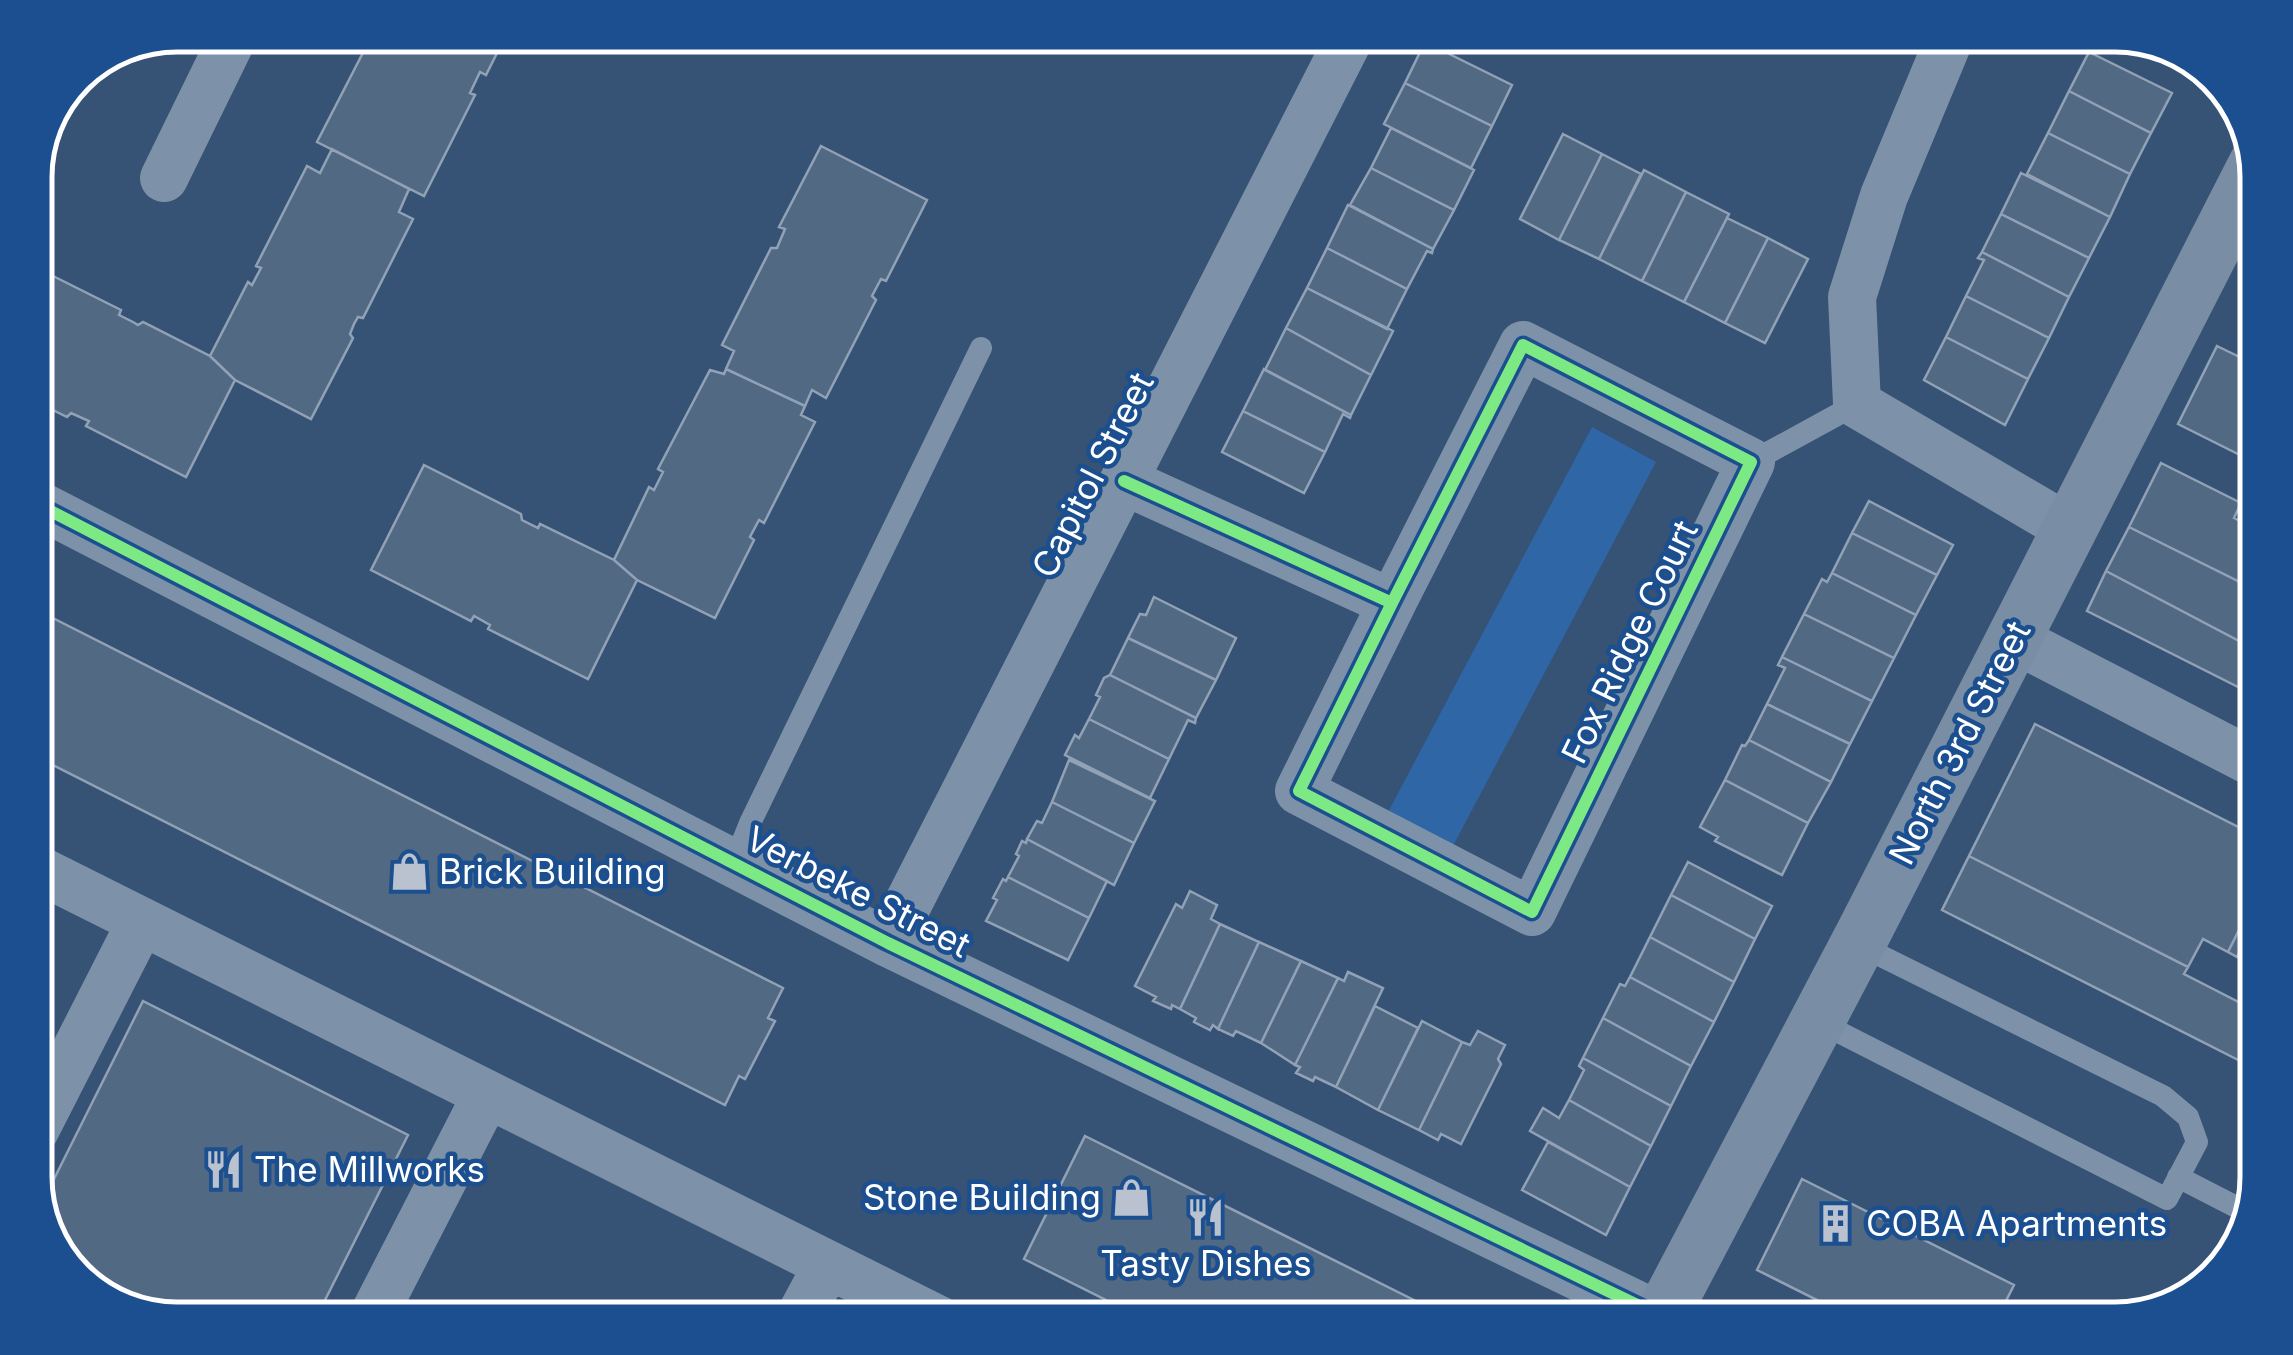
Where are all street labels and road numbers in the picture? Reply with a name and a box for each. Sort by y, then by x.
street label: Capitol Street [1022,365,1162,584]
street label: Fox Ridge Court [1552,513,1706,770]
street label: North 3rd Street [1880,614,2039,871]
street label: Verbeke Street [739,817,977,966]

